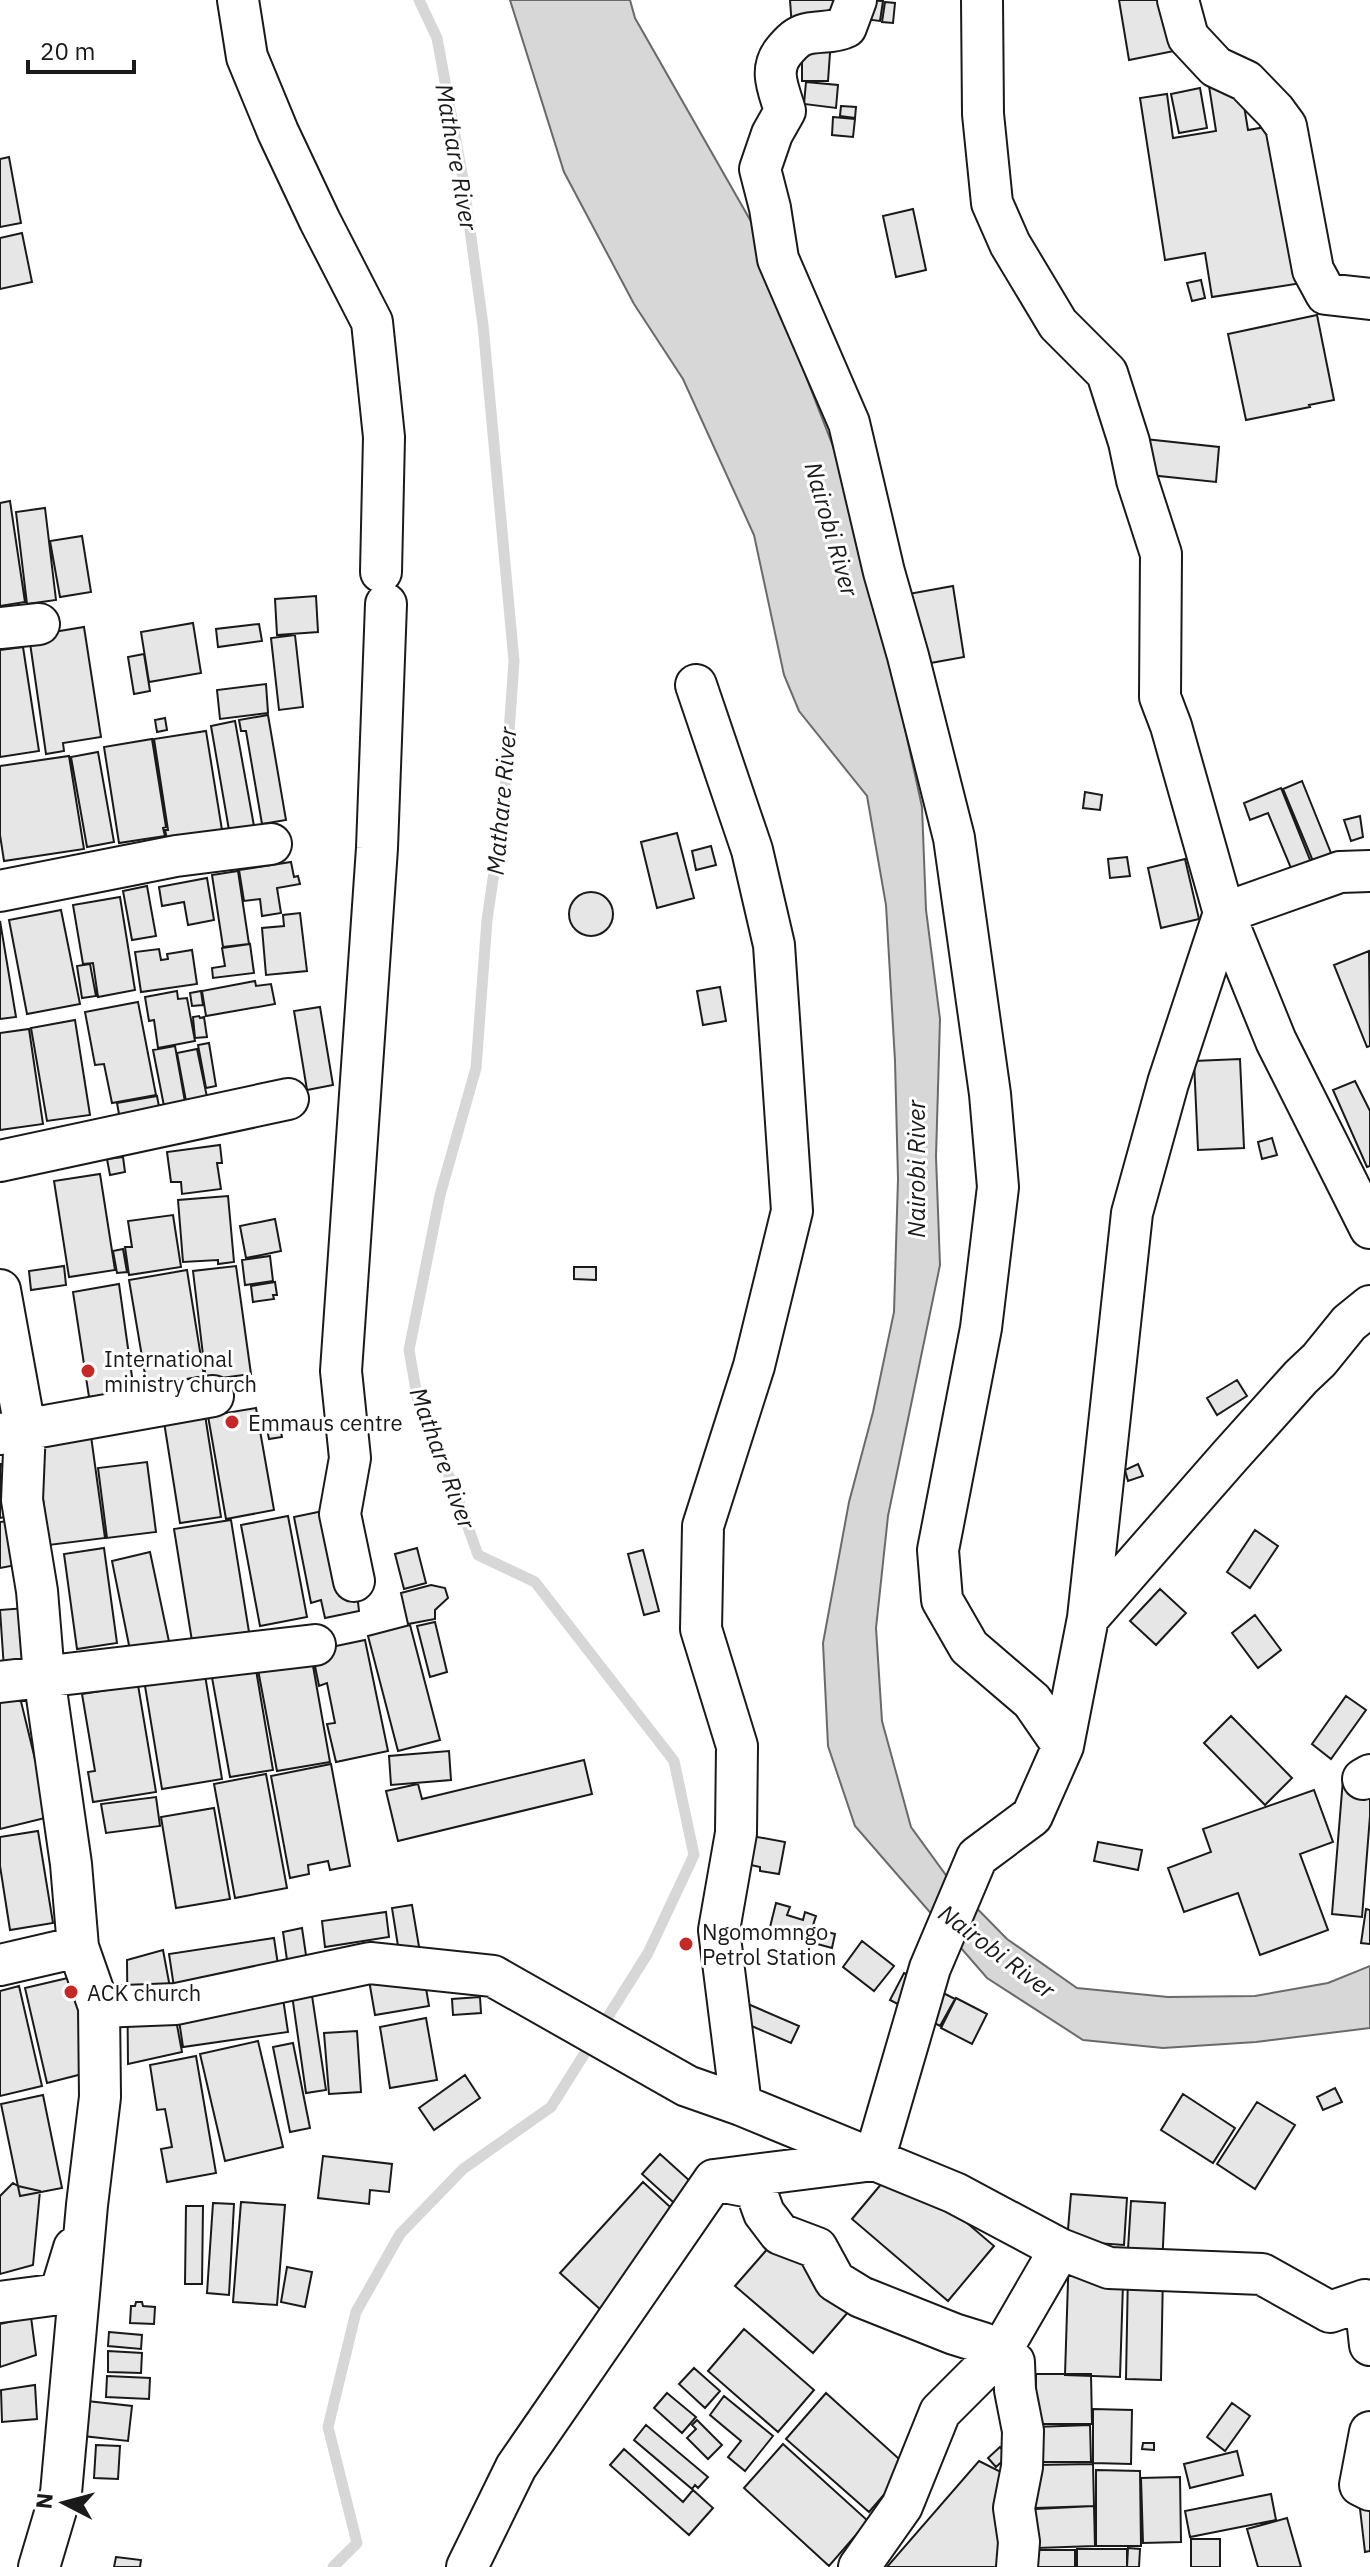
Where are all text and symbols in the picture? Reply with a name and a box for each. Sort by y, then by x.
scale bar [28,24,134,74]
text: 20 m [40,35,95,67]
water label: Mathare River [428,81,486,234]
water label: Nairobi River [798,458,867,601]
water label: Mathare River [479,724,524,876]
water label: Nairobi River [900,1099,932,1238]
place label: International ministry church [104,1344,257,1398]
marker: International ministry church [79,1362,97,1380]
water label: Mathare River [403,1383,484,1534]
place label: Emmaus centre [248,1408,403,1437]
marker: Emmaus centre [223,1413,241,1431]
water label: Nairobi River [932,1897,1063,2006]
place label: Ngomomngo Petrol Station [702,1917,836,1971]
marker: Ngomomngo Petrol Station [677,1935,695,1953]
place label: ACK church [87,1978,201,2007]
marker: ACK church [62,1983,80,2001]
north arrow [24,2463,104,2543]
text: N [28,2491,59,2510]

